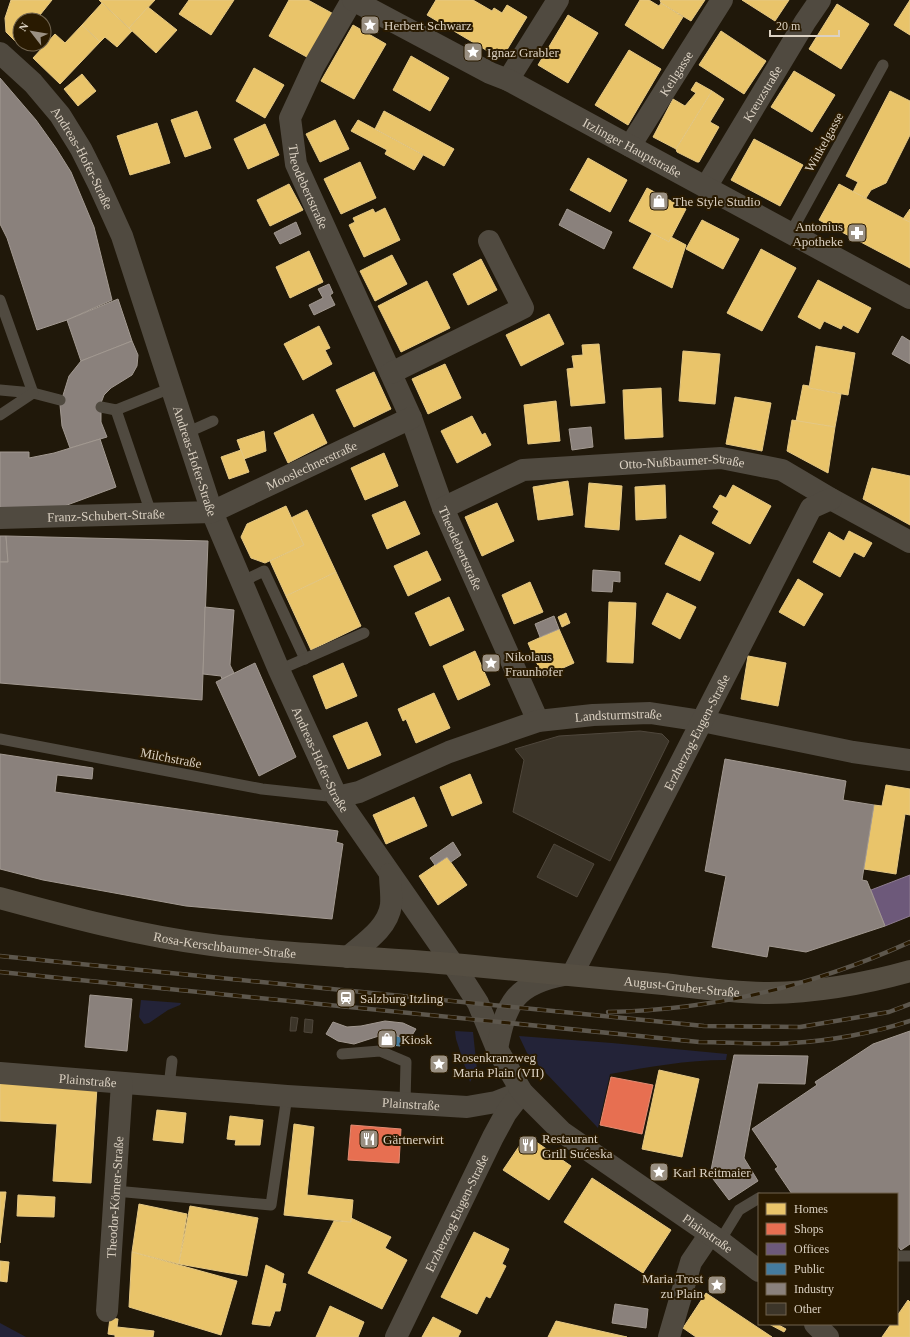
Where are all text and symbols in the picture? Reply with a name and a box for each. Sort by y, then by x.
north arrow [12,12,52,52]
scale bar [770,12,839,38]
place icon: Herbert Schwarz [359,14,381,36]
place label: Herbert Schwarz [384,18,472,33]
text: 20 m [776,19,801,33]
text: N [16,20,31,33]
place icon: Ignaz Grabler [462,41,484,63]
place label: Ignaz Grabler [487,45,559,60]
street label: Keilgasse [656,48,696,99]
street label: Kreuzstraße [739,63,785,124]
street label: Andreas-Hofer-Straße [48,103,117,212]
street label: Winkelgasse [801,109,847,174]
street label: Itzlinger Hauptstraße [580,115,685,180]
street label: Theodebertstraße [286,143,332,231]
shop icon: The Style Studio [648,190,670,212]
place label: The Style Studio [673,194,760,209]
place label: Antonius Apotheke [792,219,843,249]
pharmacy icon: Antonius Apotheke [846,222,868,244]
street label: Andreas-Hofer-Straße [170,404,220,519]
street label: Mooslechnerstraße [263,437,360,493]
street label: Otto-Nußbaumer-Straße [619,450,746,472]
street label: Theodebertstraße [436,504,486,593]
street label: Franz-Schubert-Straße [47,506,165,524]
place label: Nikolaus Fraunhofer [505,649,563,679]
place icon: Nikolaus Fraunhofer [480,652,502,674]
street label: Erzherzog-Eugen-Straße [660,671,732,793]
street label: Andreas-Hofer-Straße [289,704,353,815]
street label: Landsturmstraße [574,706,663,724]
street label: Milchstraße [139,745,203,771]
street label: Rosa-Kerschbaumer-Straße [152,928,297,961]
street label: August-Gruber-Straße [623,973,740,999]
station icon: Salzburg Itzling [335,987,357,1009]
place label: Salzburg Itzling [360,991,444,1006]
shop icon: Kiosk [376,1028,398,1050]
place label: Kiosk [401,1032,433,1047]
place label: Rosenkranzweg Maria Plain (VII) [453,1050,544,1080]
place icon: Rosenkranzweg Maria Plain (VII) [428,1053,450,1075]
street label: Plainstraße [58,1070,117,1090]
street label: Plainstraße [382,1094,440,1113]
restaurant icon: Gärtnerwirt [358,1128,380,1150]
place label: Restaurant Grill Sućeska [542,1131,613,1161]
place label: Gärtnerwirt [383,1132,444,1147]
restaurant icon: Restaurant Grill Sućeska [517,1134,539,1156]
street label: Theodor-Körner-Straße [103,1135,126,1259]
street label: Erzherzog-Eugen-Straße [421,1151,491,1274]
place icon: Karl Reitmaier [648,1161,670,1183]
place label: Karl Reitmaier [673,1165,751,1180]
legend [758,1193,898,1325]
text: Homes [794,1202,828,1216]
street label: Plainstraße [680,1210,736,1256]
text: Shops [794,1222,824,1236]
text: Offices [794,1242,829,1256]
text: Public [794,1262,825,1276]
place label: Maria Trost zu Plain [642,1271,703,1301]
place icon: Maria Trost zu Plain [706,1274,728,1296]
text: Industry [794,1282,834,1296]
text: Other [794,1302,821,1316]

